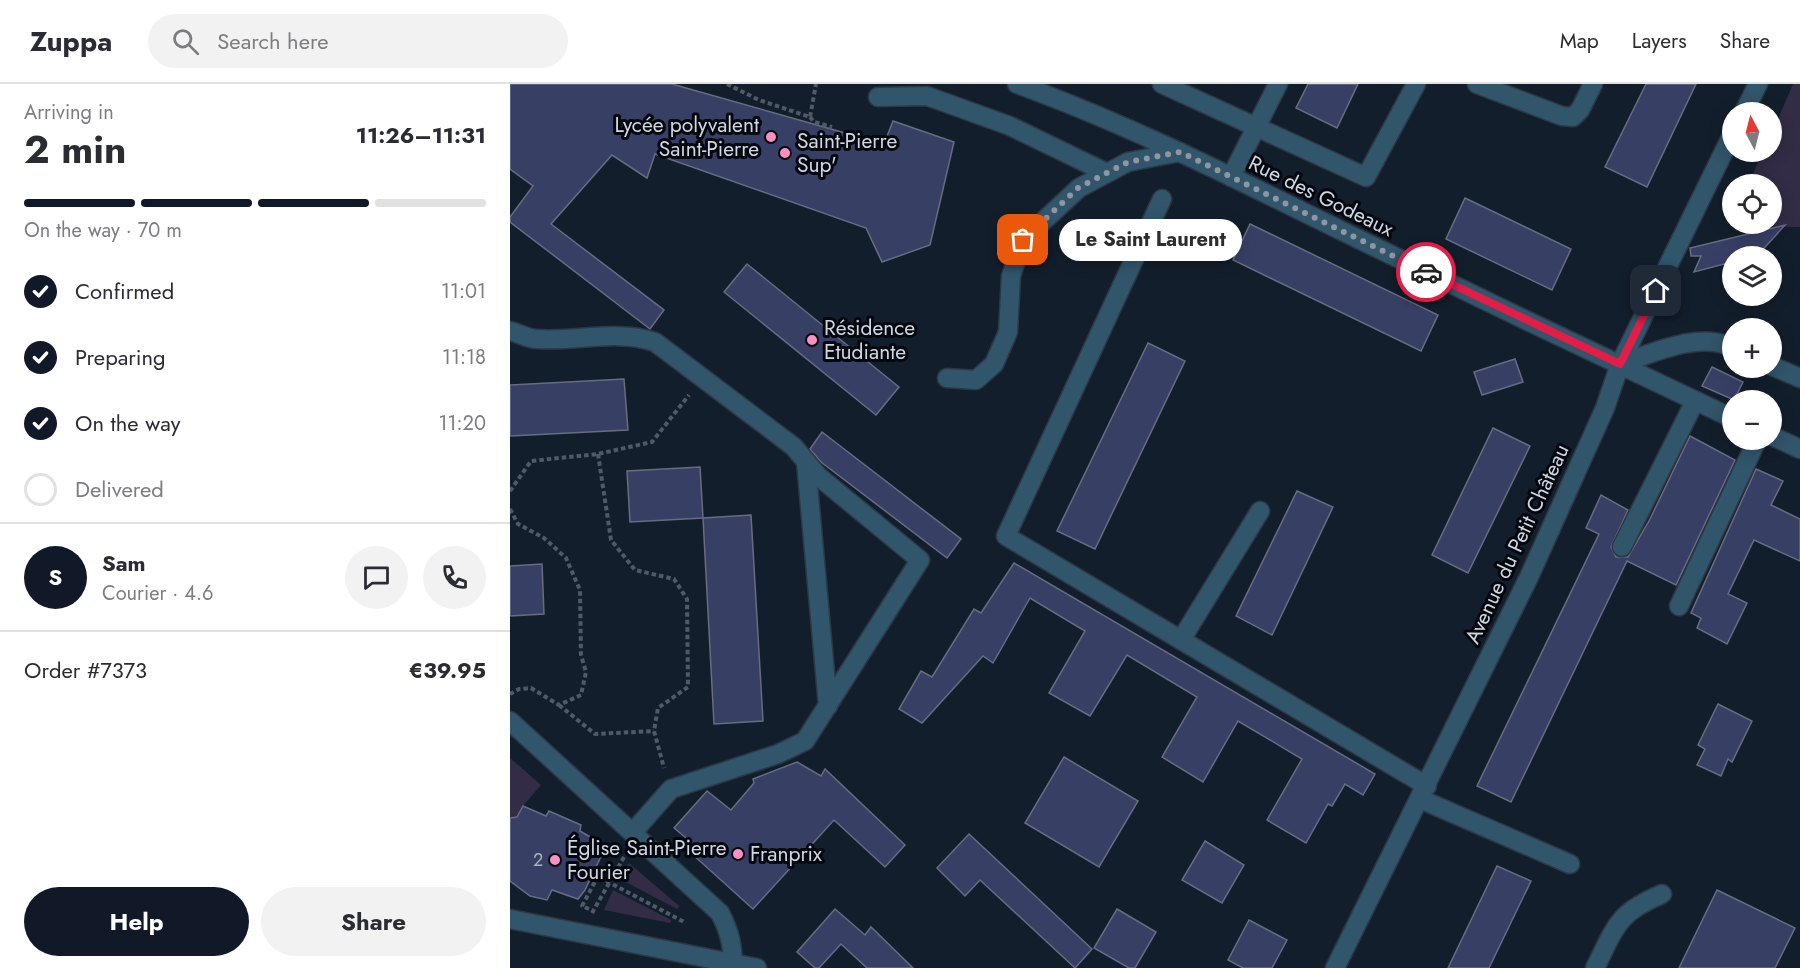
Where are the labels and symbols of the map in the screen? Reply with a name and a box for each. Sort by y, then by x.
north arrow [1722,102,1782,162]
place label: Lycée polyvalent Saint-Pierre [615,110,759,164]
place label: Saint-Pierre Sup' [797,126,897,180]
marker: Lycée polyvalent Saint-Pierre [764,130,778,144]
marker: Saint-Pierre Sup' [778,146,792,160]
street label: Rue des Godeaux [1243,148,1399,244]
pin [997,214,1048,265]
callout: Le Saint Laurent [1059,219,1242,261]
courier [1396,242,1456,302]
pin [1630,265,1681,316]
place label: Résidence Etudiante [824,313,915,367]
marker: Résidence Etudiante [805,333,819,347]
street label: Avenue du Petit Château [1458,439,1576,649]
place label: Église Saint-Pierre Fourier [567,833,727,887]
place label: Franprix [750,839,822,869]
house number: 2 [533,847,543,873]
marker: Franprix [731,847,745,861]
marker: Église Saint-Pierre Fourier [548,853,562,867]

